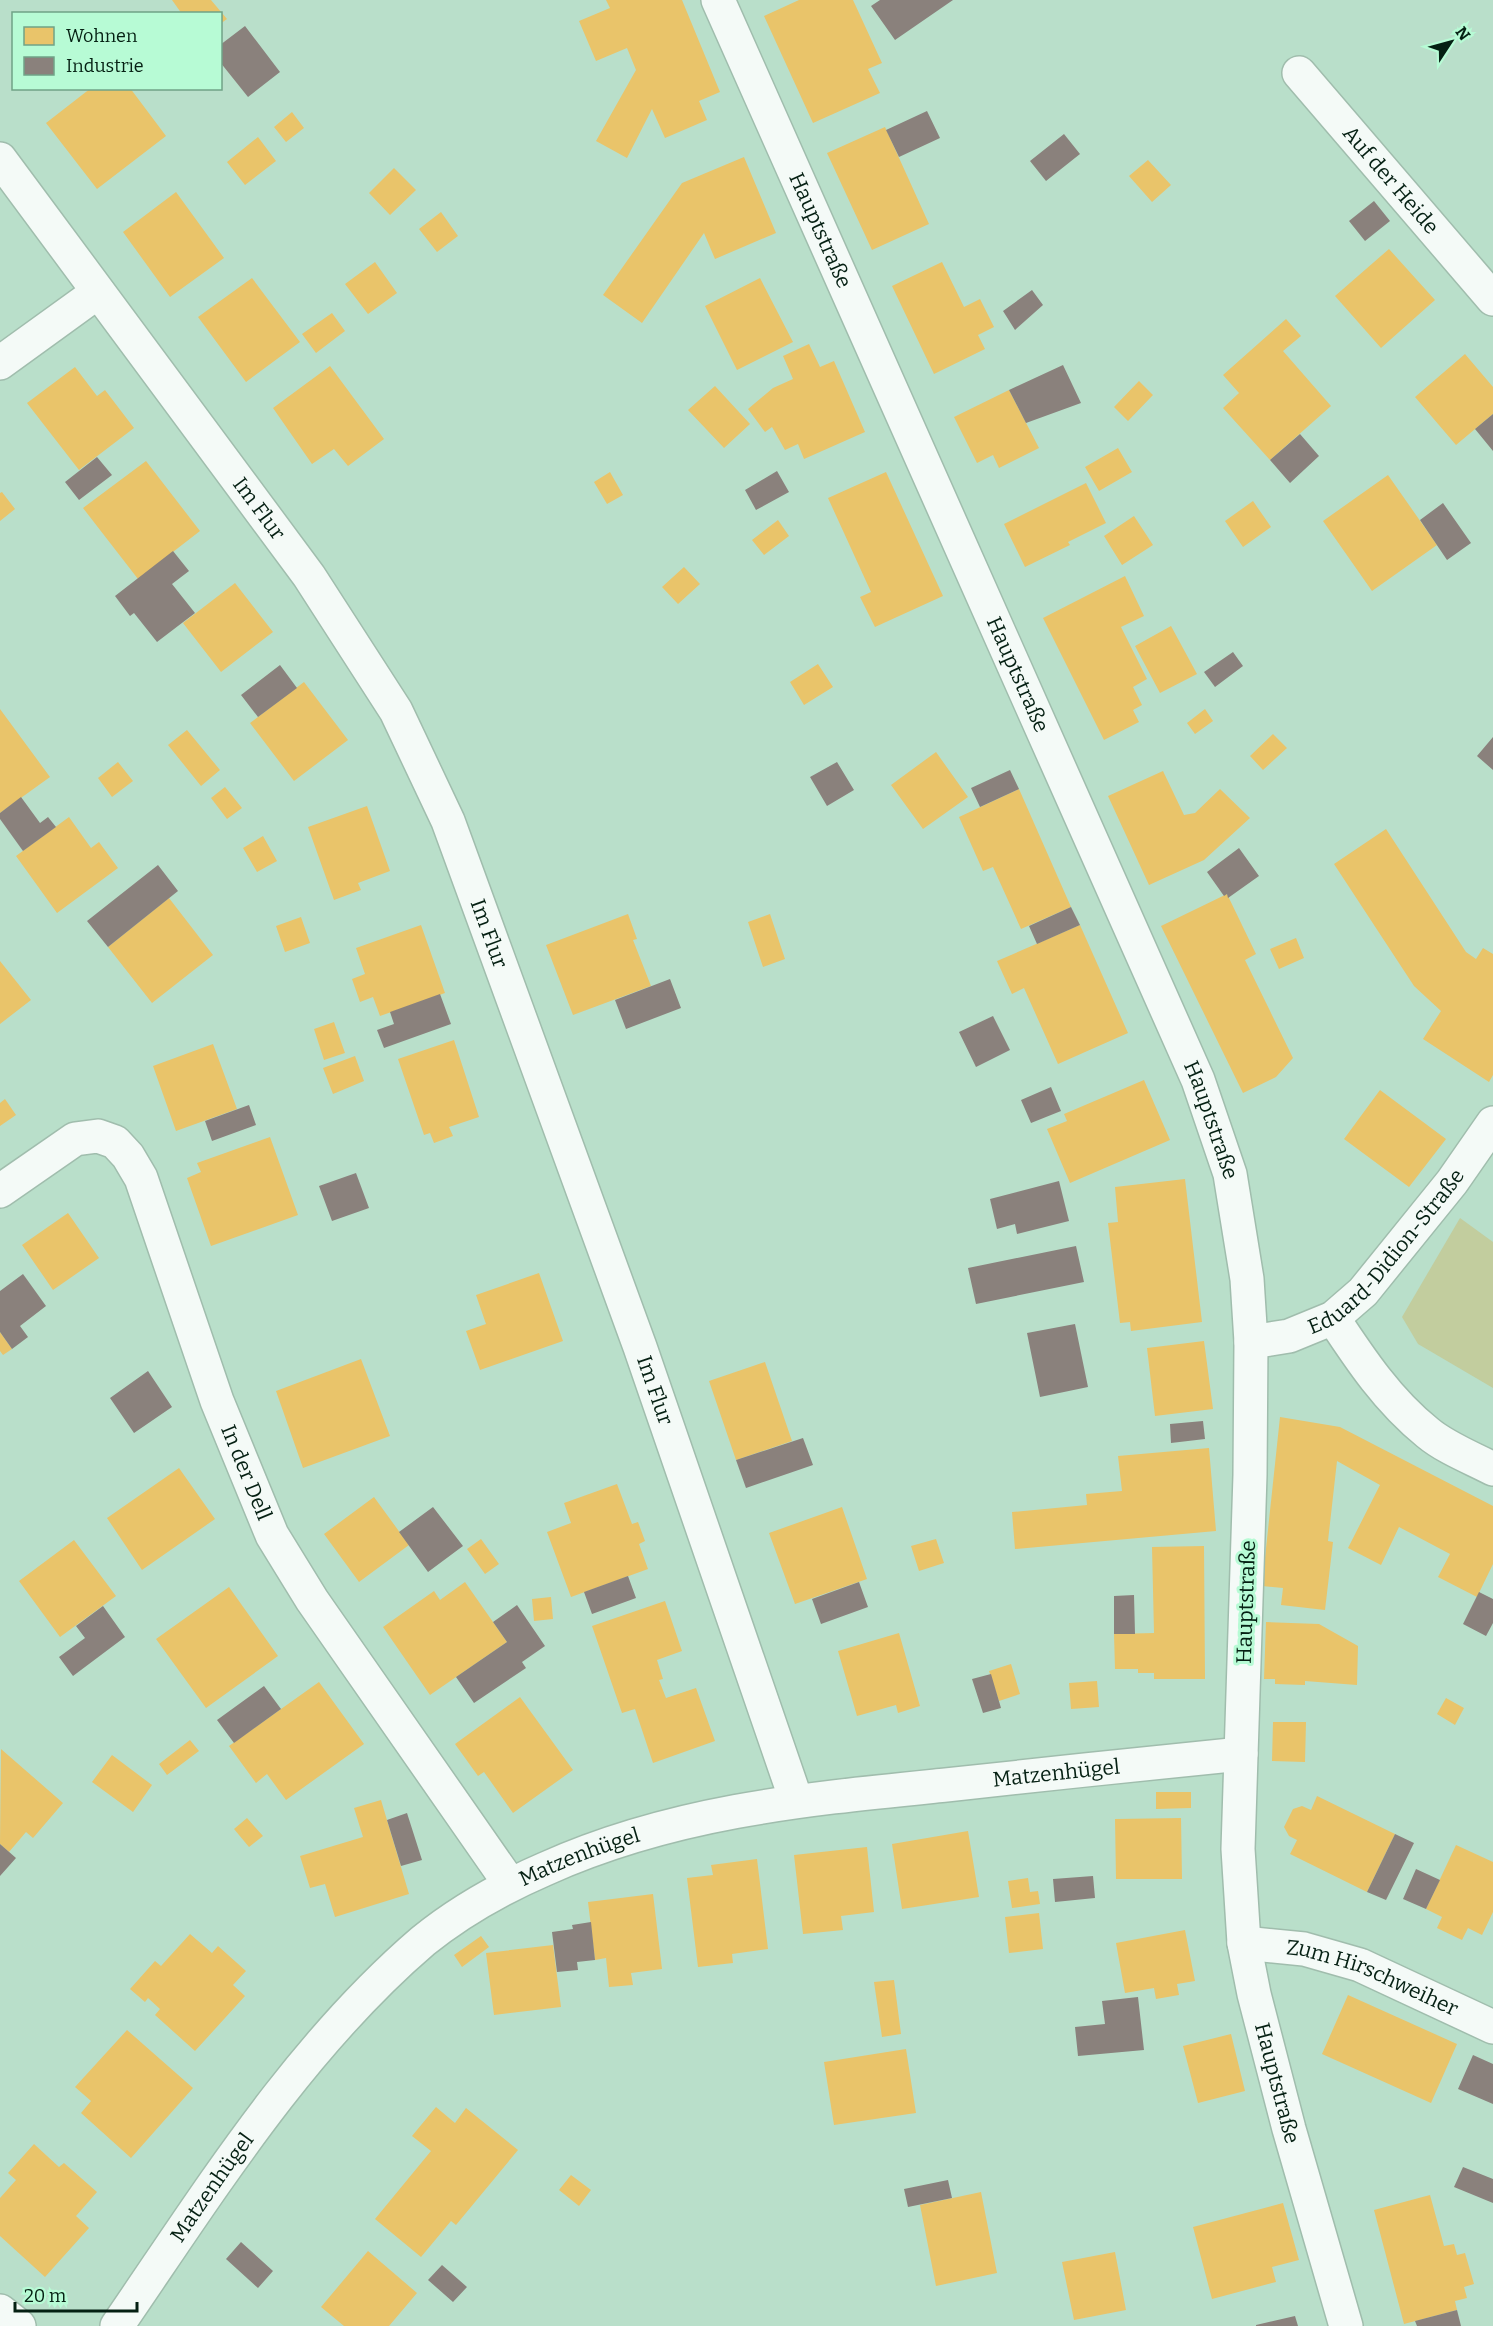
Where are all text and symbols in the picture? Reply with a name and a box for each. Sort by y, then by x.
legend [12,12,222,90]
north arrow [1421,12,1481,72]
text: N [1451,23,1474,44]
text: Wohnen [66,25,138,47]
text: Industrie [66,55,144,77]
street label: Auf der Heide [1337,121,1444,239]
street label: Hauptstraße [783,169,857,292]
street label: Im Flur [227,472,291,545]
street label: Hauptstraße [981,613,1055,736]
street label: Im Flur [465,895,514,972]
street label: Hauptstraße [1178,1057,1244,1183]
street label: Eduard-Didion-Straße [1304,1164,1470,1340]
street label: Im Flur [631,1352,679,1428]
street label: In der Dell [215,1421,278,1524]
street label: Hauptstraße [1231,1540,1261,1664]
street label: Matzenhügel [991,1753,1121,1793]
street label: Matzenhügel [515,1822,643,1892]
street label: Zum Hirschweiher [1285,1934,1462,2022]
street label: Hauptstraße [1249,2020,1305,2146]
street label: Matzenhügel [165,2128,259,2247]
scale bar [15,2275,136,2313]
text: 20 m [24,2285,66,2307]

